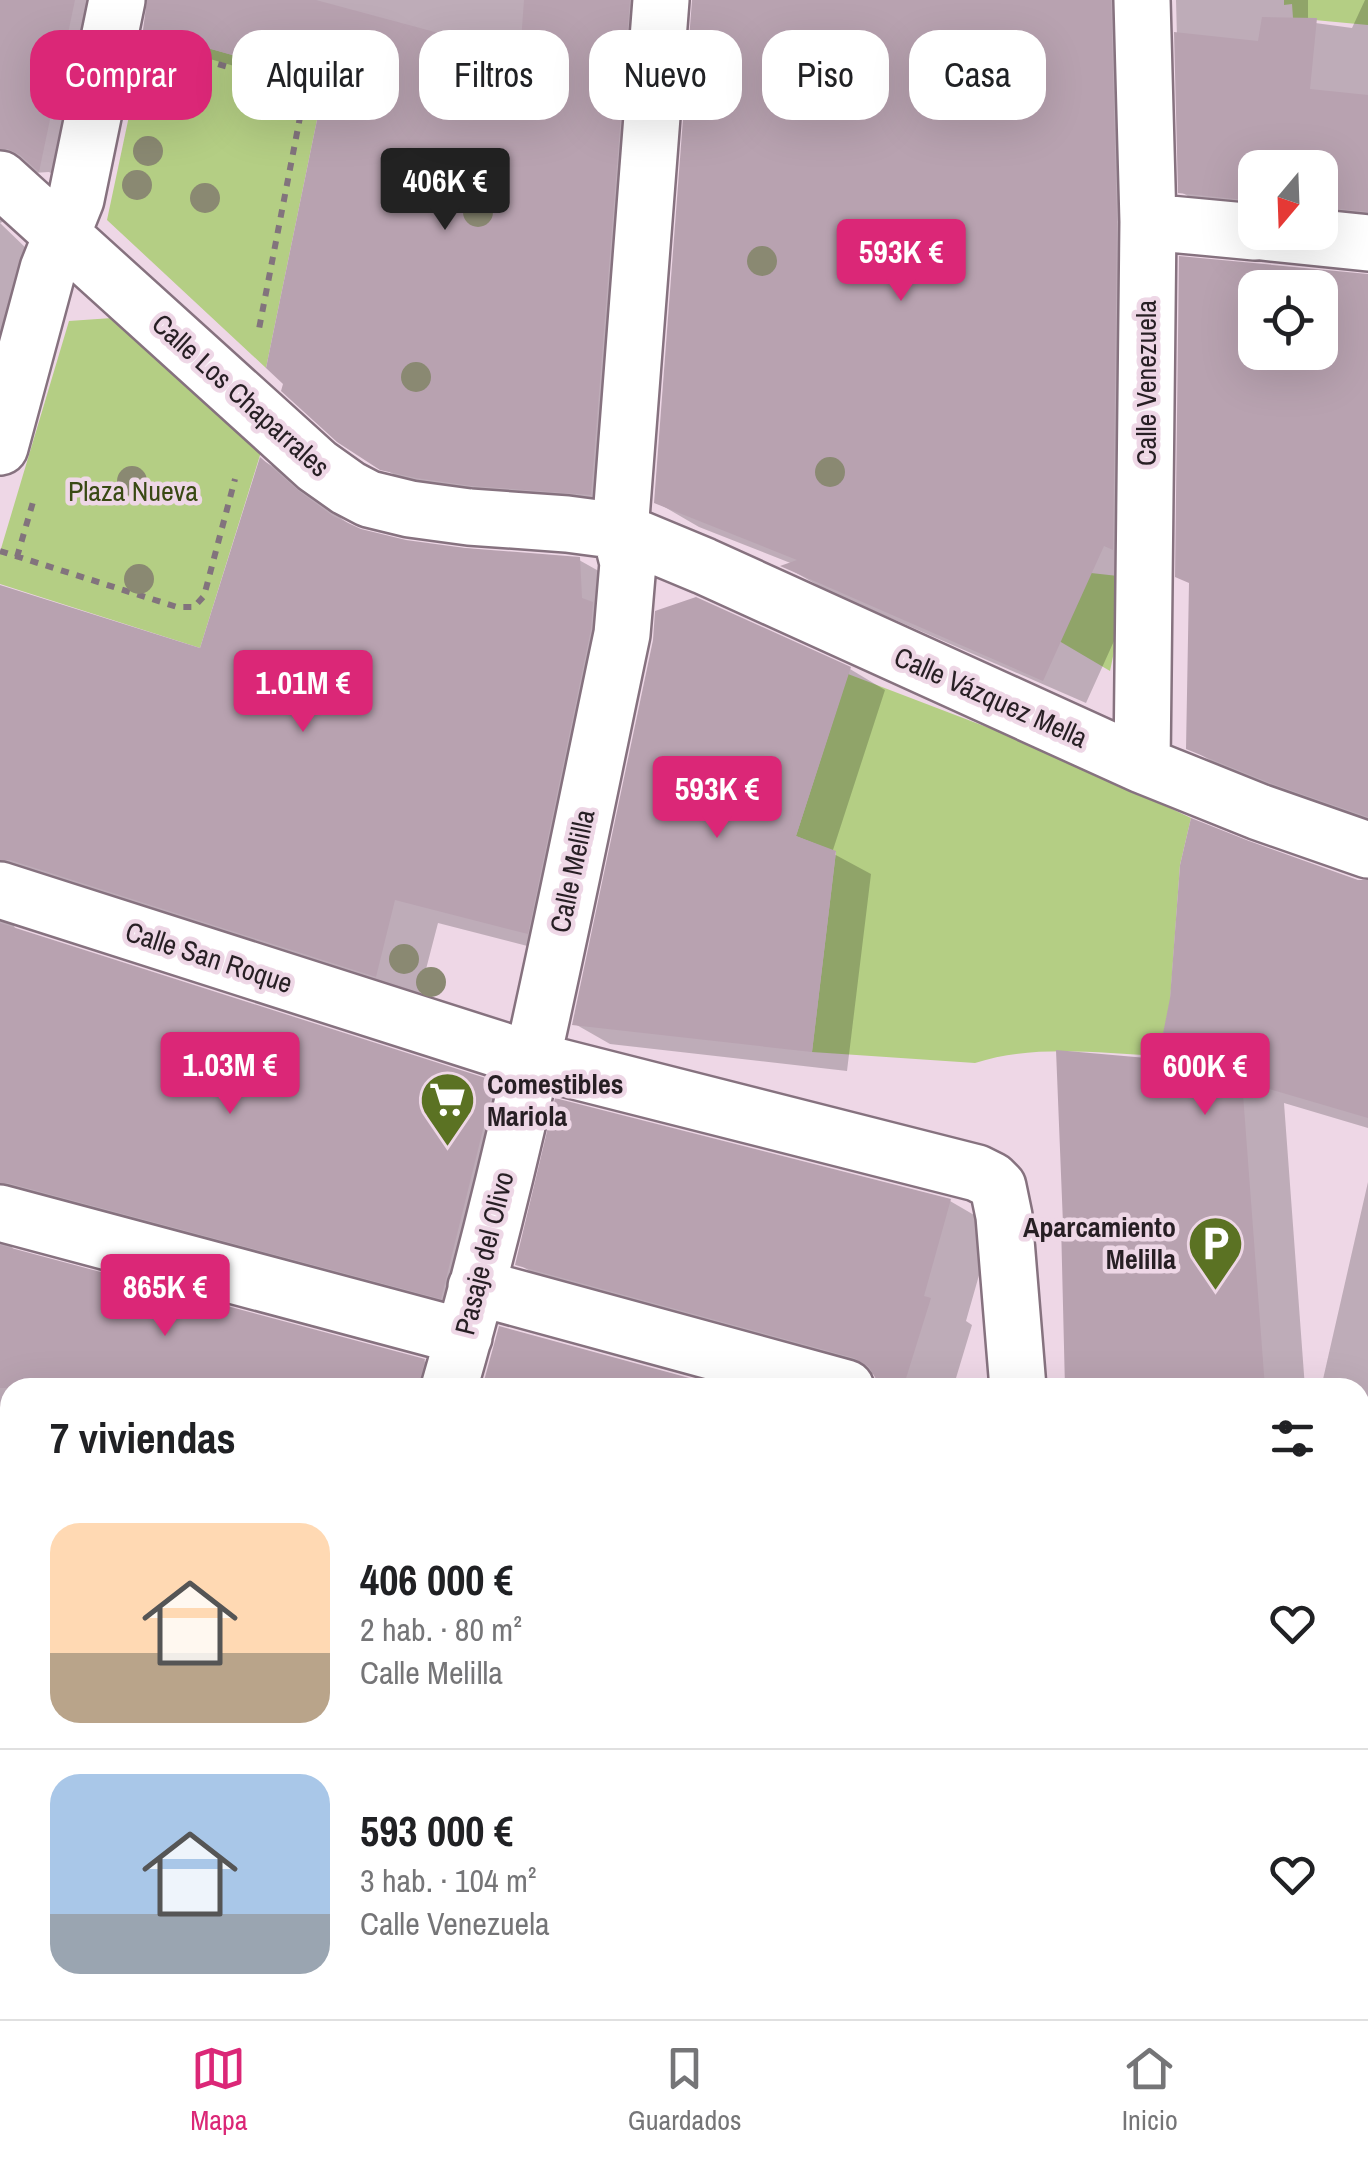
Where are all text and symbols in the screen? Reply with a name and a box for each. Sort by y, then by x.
chip: Comprar [30,30,212,120]
chip: Alquilar [232,30,399,120]
chip: Filtros [419,30,569,120]
chip: Nuevo [589,30,742,120]
chip: Piso [762,30,889,120]
chip: Casa [909,30,1046,120]
pin: 406K € [364,148,526,233]
north arrow [1238,150,1338,250]
map controls [1238,150,1338,370]
text: 406K € [403,159,487,202]
pin: 593K € [820,219,982,304]
text: 593K € [859,230,943,273]
button: locate [1238,270,1338,370]
street label: Calle Venezuela [1127,300,1165,466]
street label: Calle Los Chaparrales [144,305,338,485]
park label: Plaza Nueva [68,472,198,510]
street label: Calle Vázquez Mella [888,637,1094,757]
pin: 1.01M € [211,650,395,735]
text: 1.01M € [256,661,350,704]
pin: 593K € [636,756,798,841]
text: 593K € [675,767,759,810]
street label: Calle Melilla [540,806,604,936]
street label: Calle San Roque [121,912,297,1002]
pin: 1.03M € [138,1032,322,1117]
pin: 600K € [1124,1033,1286,1118]
text: 1.03M € [183,1043,277,1086]
text: 600K € [1163,1044,1247,1087]
place label: Comestibles Mariola [487,1065,624,1135]
supermarket icon: Comestibles Mariola [418,1070,478,1149]
street label: Pasaje del Olivo [445,1167,523,1339]
place label: Aparcamiento Melilla [1023,1208,1176,1278]
parking icon: Aparcamiento Melilla [1185,1213,1245,1292]
pin: 865K € [84,1254,246,1339]
text: 865K € [123,1265,207,1308]
text: 7 viviendas [50,1410,236,1466]
icon: filters [1265,1411,1320,1466]
text: 406 000 € [360,1552,513,1608]
icon: home [130,1563,250,1683]
icon: heart [1265,1596,1320,1651]
text: 2 hab. · 80 m² [360,1608,522,1651]
text: Calle Melilla [360,1651,503,1694]
text: 593 000 € [360,1803,513,1859]
icon: home [130,1814,250,1934]
icon: heart [1265,1847,1320,1902]
text: 3 hab. · 104 m² [360,1859,537,1902]
text: Calle Venezuela [360,1902,550,1945]
tab: Mapa [190,2041,248,2139]
tab: Guardados [628,2041,741,2139]
tab: Inicio [1122,2041,1178,2139]

